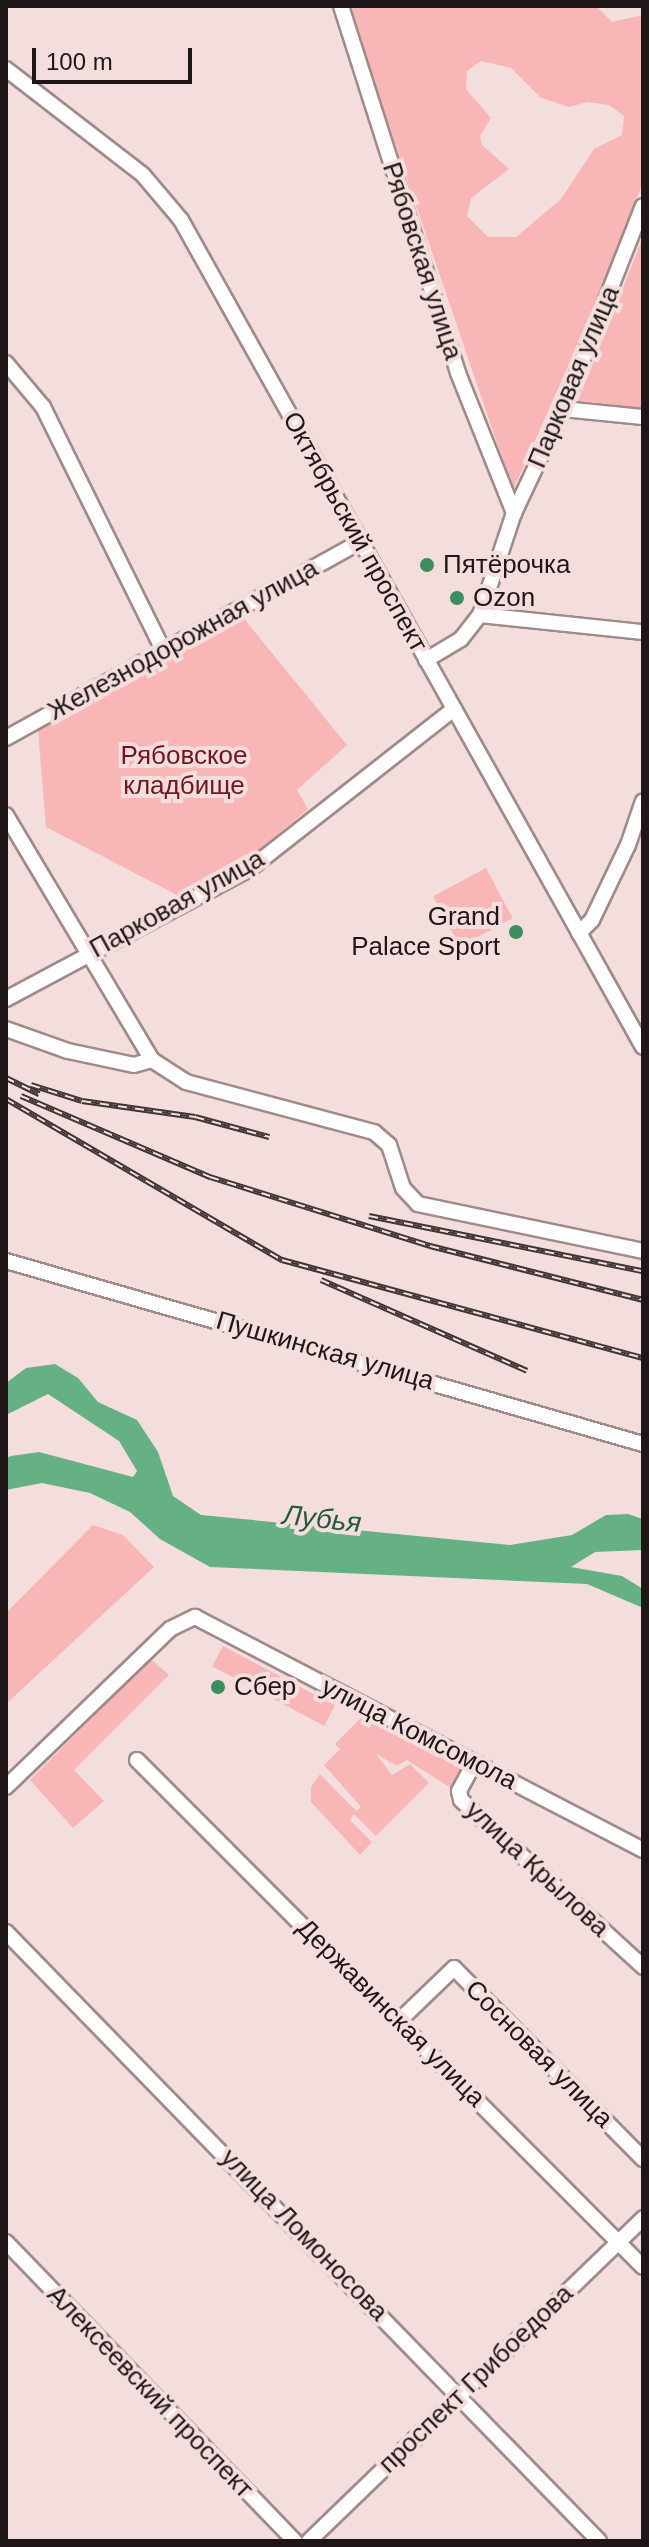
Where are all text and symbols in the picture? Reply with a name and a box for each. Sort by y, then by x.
scale bar [36,32,196,82]
text: 100 m [46,48,113,75]
street label: Рябовская улица [375,158,469,364]
street label: Парковая улица [522,281,626,473]
street label: Октябрьский проспект [276,407,434,657]
place label: Пятёрочка [443,549,570,581]
street label: Железнодорожная улица [43,553,323,727]
marker: Пятёрочка [418,556,436,574]
place label: Ozon [473,582,535,614]
marker: Ozon [448,589,466,607]
park label: Рябовское кладбище [120,740,248,802]
street label: Парковая улица [84,843,270,965]
place label: Grand Palace Sport [351,901,500,962]
marker: Grand Palace Sport [507,923,525,941]
street label: Пушкинская улица [213,1305,437,1397]
water label: Лубья [281,1498,363,1540]
place label: Сбер [234,1671,296,1703]
street label: улица Комсомола [316,1671,522,1797]
marker: Сбер [209,1678,227,1696]
street label: улица Крылова [459,1795,615,1943]
street label: Державинская улица [290,1912,492,2114]
street label: Сосновая улица [459,1974,619,2134]
street label: улица Ломоносова [214,2142,394,2328]
street label: проспект Грибоедова [372,2278,580,2480]
street label: Алексеевский проспект [41,2279,259,2505]

